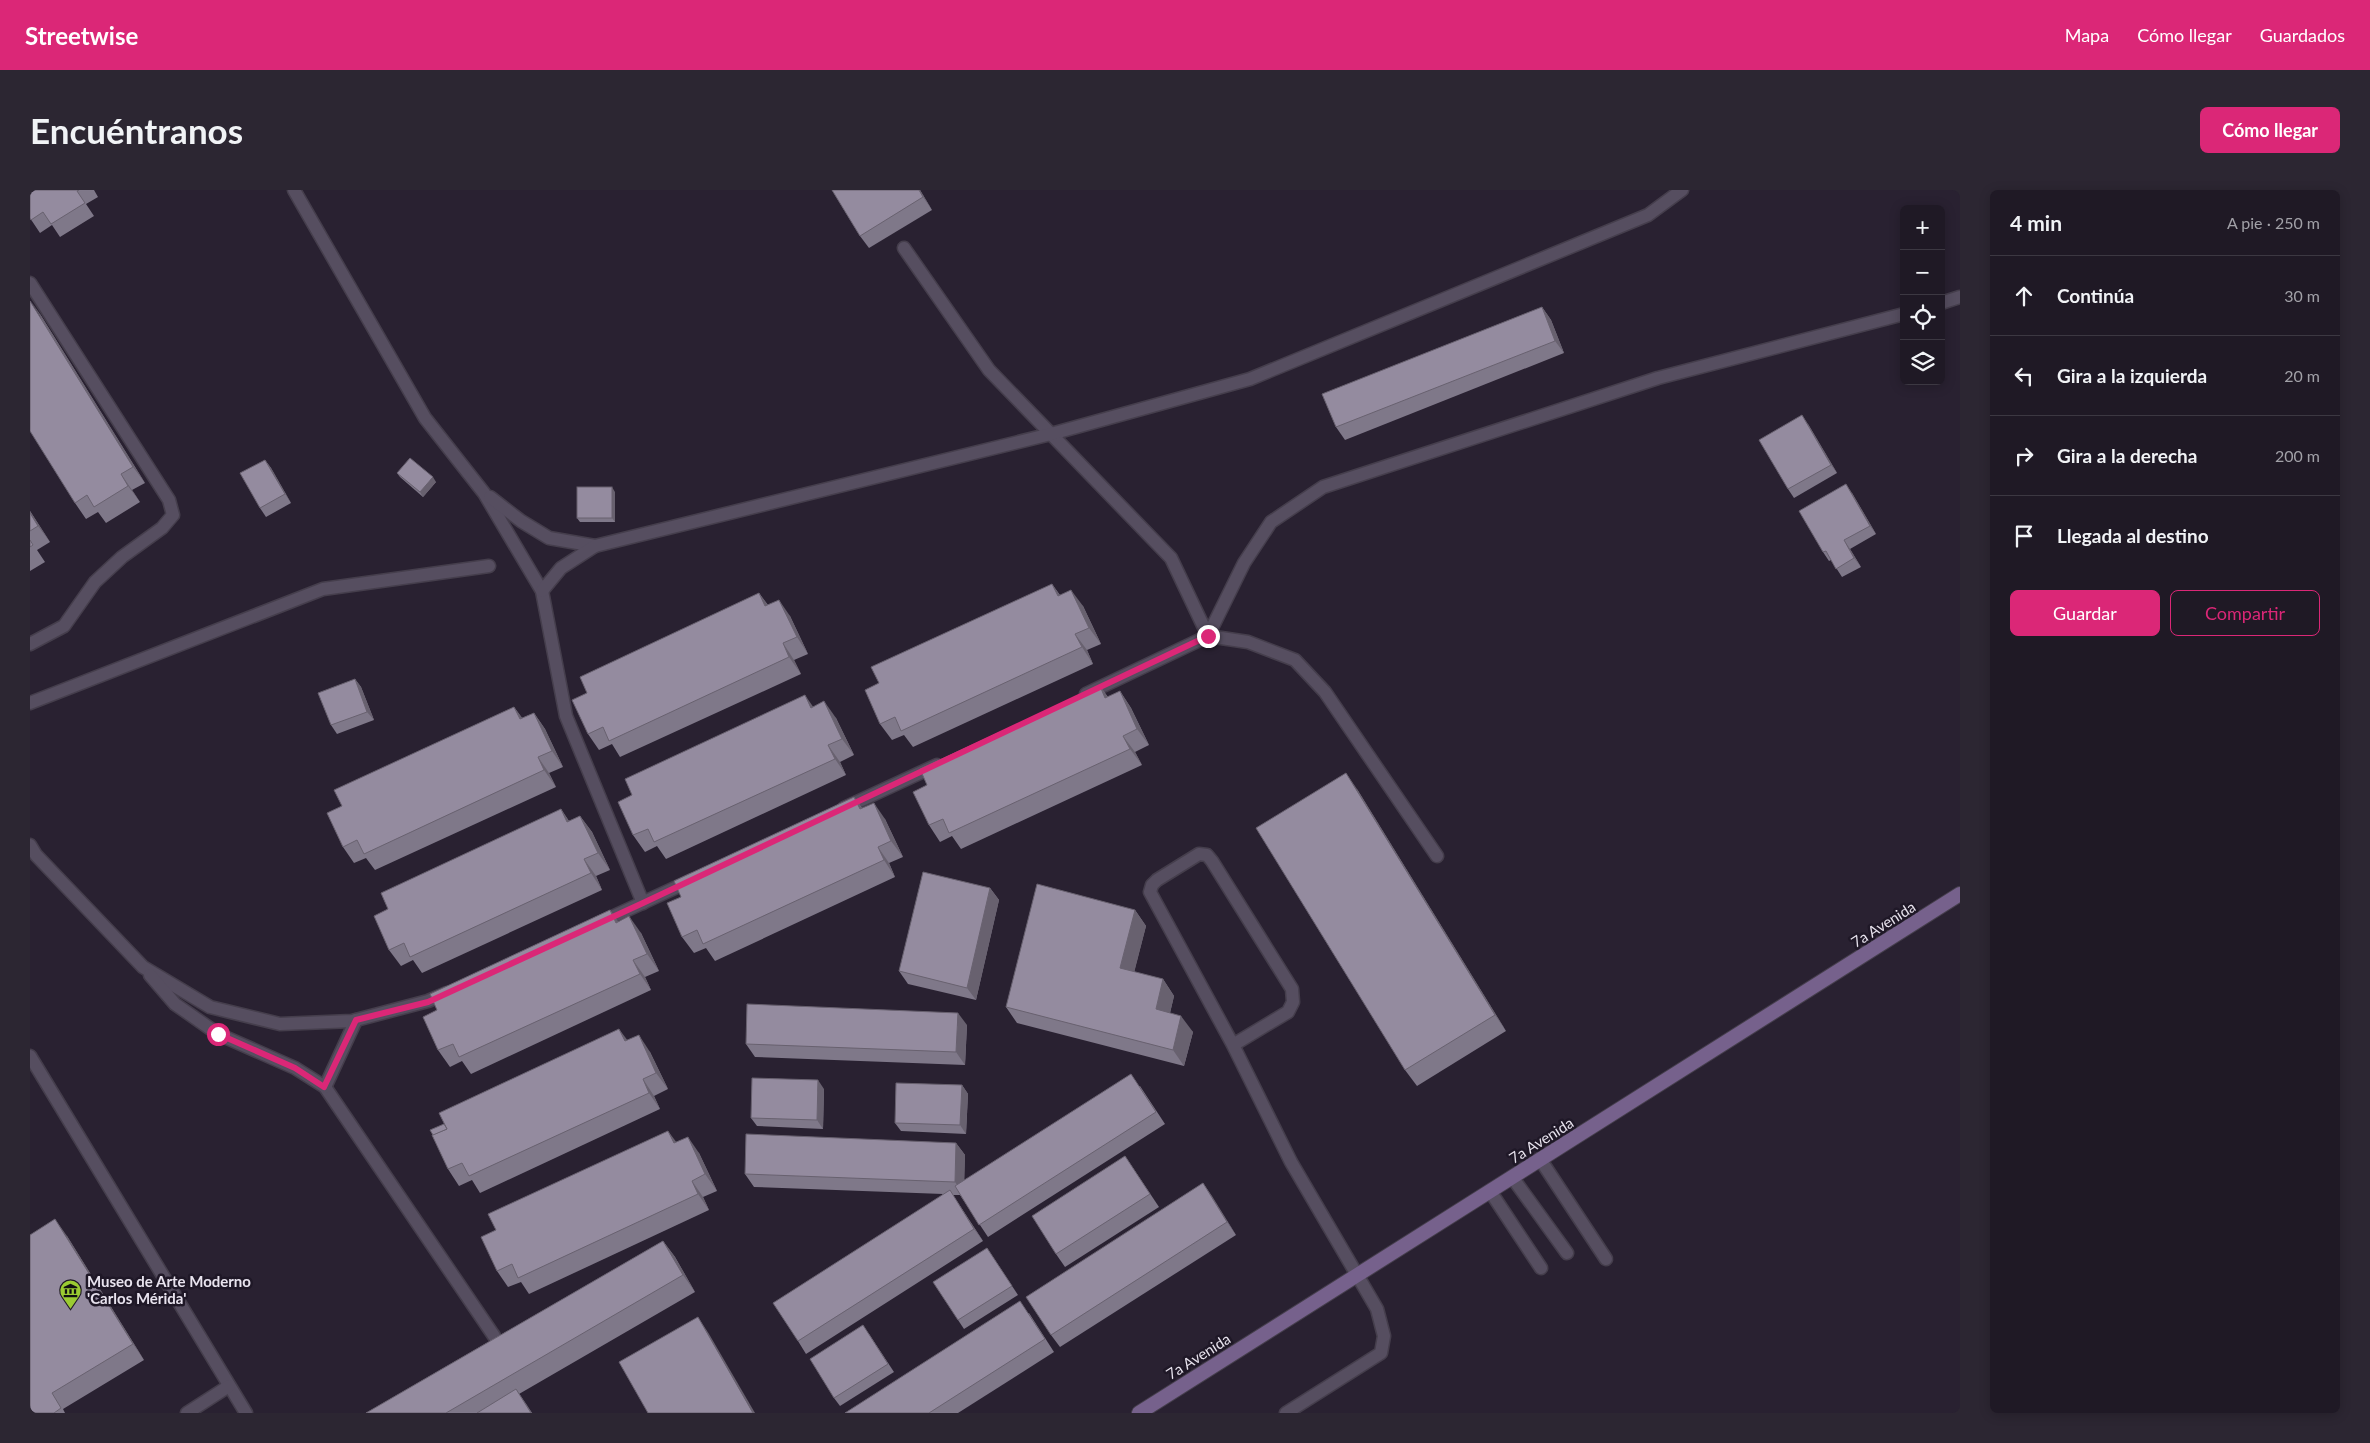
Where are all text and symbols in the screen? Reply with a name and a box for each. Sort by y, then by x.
text: Streetwise [25,21,138,50]
text: Mapa [2065,24,2109,46]
text: Cómo llegar [2137,24,2232,46]
text: Guardados [2260,24,2345,46]
button: Cómo llegar [2200,107,2340,153]
text: Encuéntranos [30,109,243,151]
map controls [1900,205,1945,385]
button: + [1900,205,1945,250]
text: 4 min [2010,210,2062,235]
text: A pie · 250 m [2227,213,2320,232]
button: − [1900,250,1945,295]
icon: ahead [2010,282,2038,310]
text: Continúa [2057,284,2134,307]
text: 30 m [2284,286,2320,305]
button: locate [1900,295,1945,340]
button: layers [1900,340,1945,385]
icon: left [2010,362,2038,390]
text: Gira a la izquierda [2057,364,2207,387]
text: 20 m [2284,366,2320,385]
icon: right [2010,442,2038,470]
text: Gira a la derecha [2057,444,2197,467]
text: 200 m [2275,446,2320,465]
icon: arrive [2010,522,2038,550]
text: Llegada al destino [2057,524,2209,547]
button: Guardar [2010,590,2160,636]
button: Compartir [2170,590,2320,636]
route end [1197,625,1220,648]
street label: 7a Avenida [1848,897,1918,951]
route start [207,1023,230,1046]
street label: 7a Avenida [1506,1113,1576,1167]
place label: Museo de Arte Moderno 'Carlos Mérida' [87,1272,251,1307]
museum icon: Museo de Arte Moderno 'Carlos Mérida' [59,1278,83,1309]
street label: 7a Avenida [1163,1329,1233,1383]

